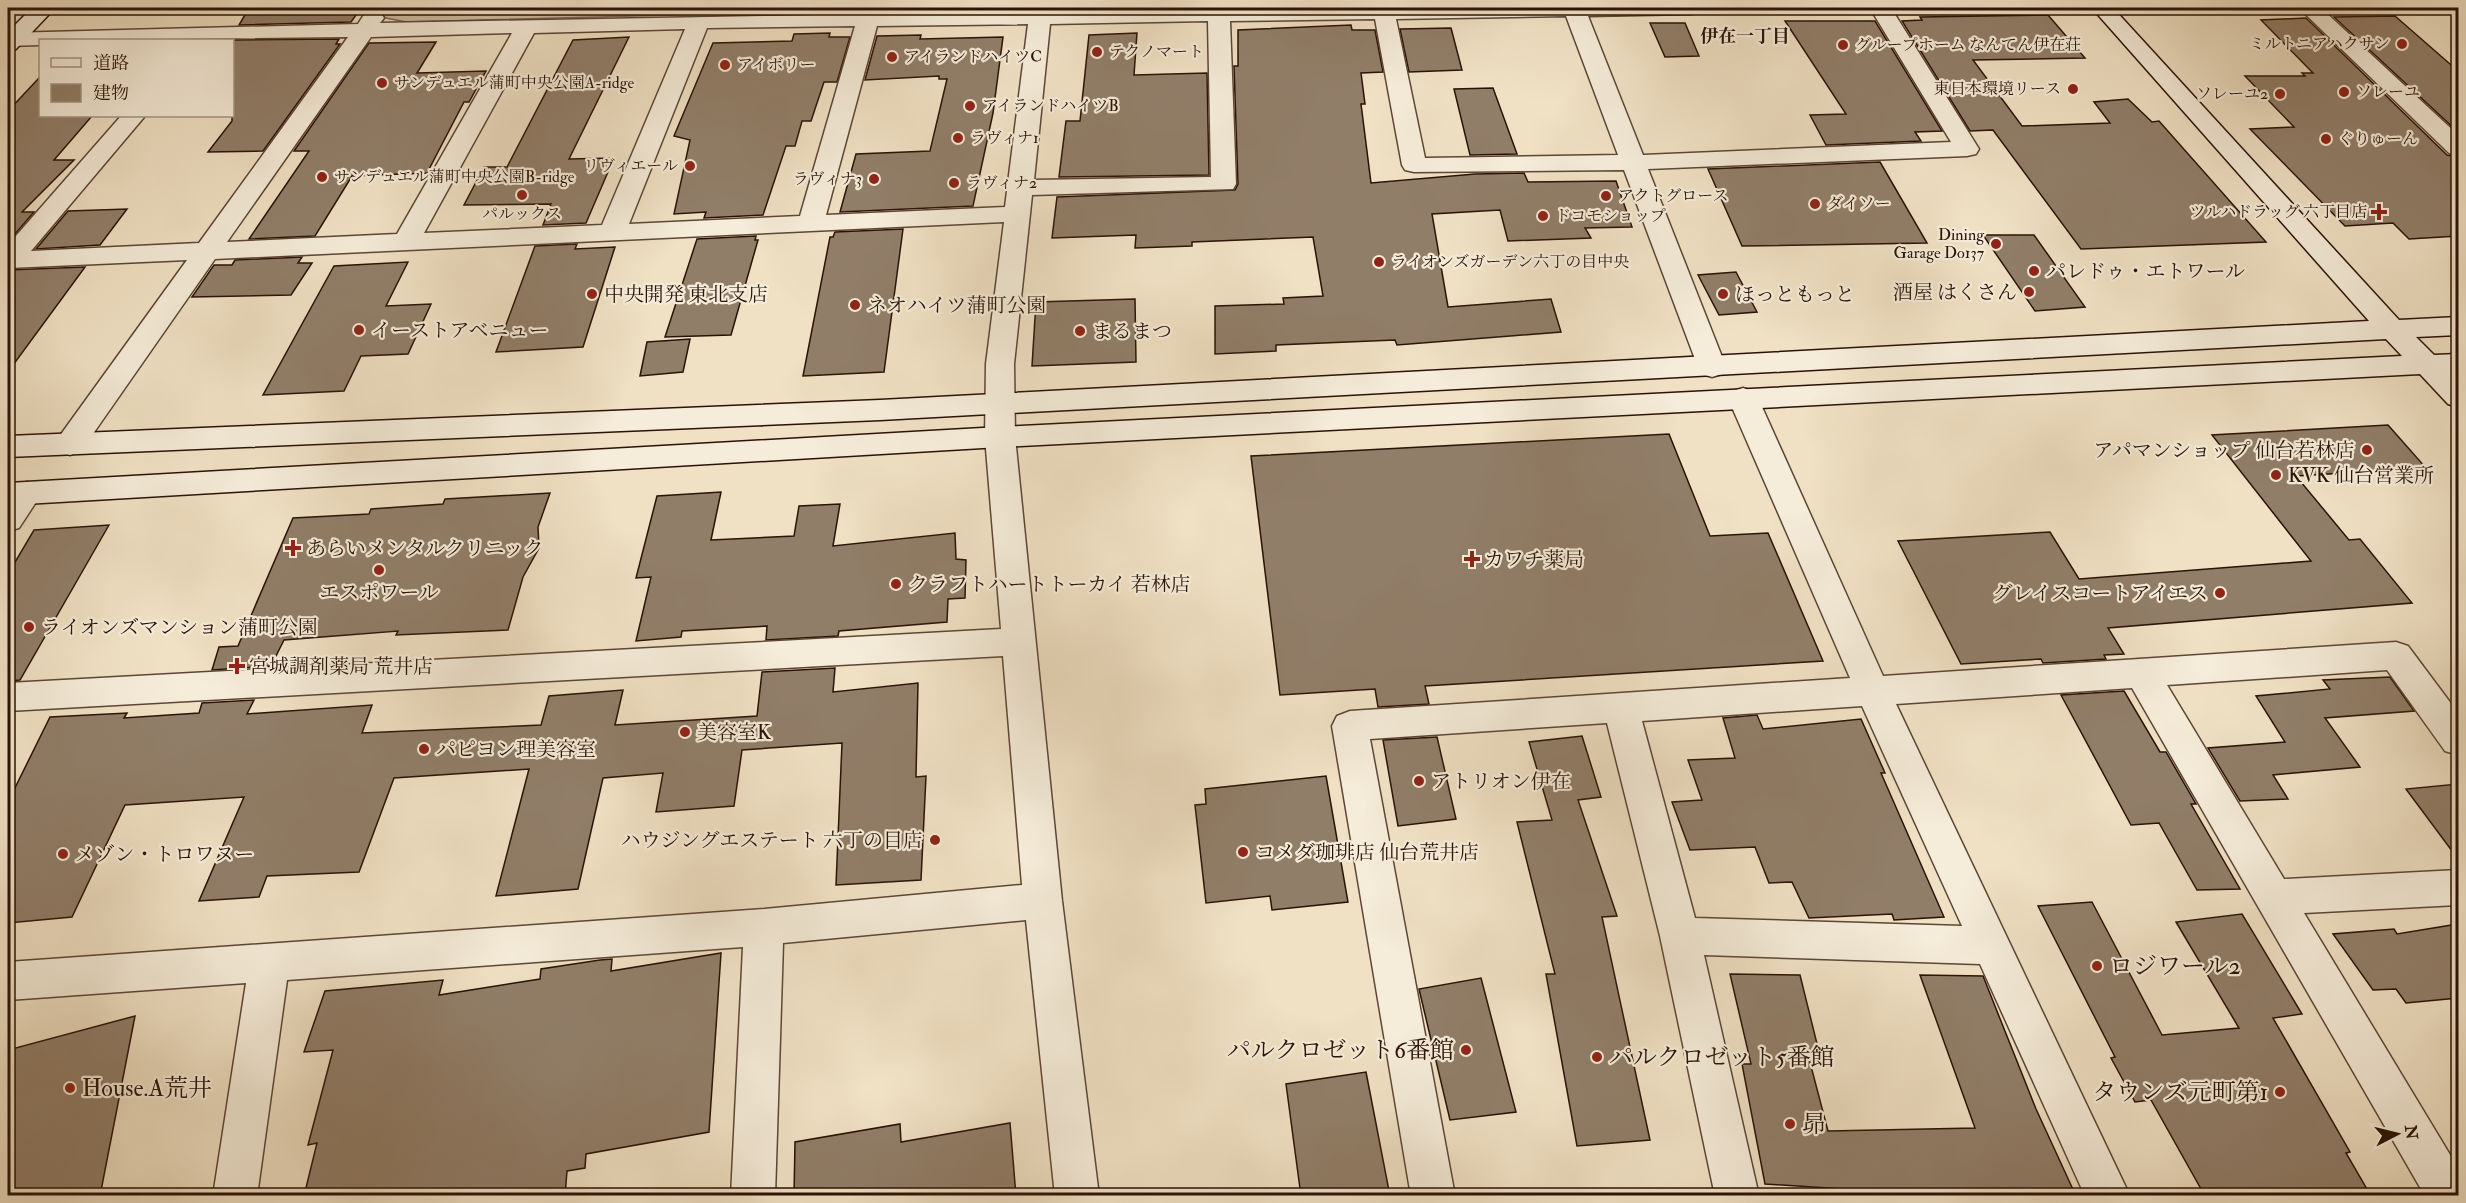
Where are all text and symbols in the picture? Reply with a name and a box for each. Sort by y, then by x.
district label: 伊在一丁目 [1700,25,1790,48]
place label: ミルトニアハクサン [2249,34,2390,54]
place label: グループホーム なんてん伊在荘 [1855,35,2081,55]
marker: ミルトニアハクサン [2395,37,2409,51]
marker: グループホーム なんてん伊在荘 [1836,38,1850,52]
legend [39,39,234,117]
place label: テクノマート [1109,42,1204,62]
marker: テクノマート [1090,45,1104,59]
place label: アイランドハイツC [904,47,1042,67]
marker: アイランドハイツC [885,50,899,64]
text: 道路 [93,52,129,75]
place label: アイボリー [737,55,816,75]
marker: アイボリー [718,58,732,72]
place label: サンデュエル蒲町中央公園A-ridge [394,73,635,93]
marker: サンデュエル蒲町中央公園A-ridge [375,76,389,90]
place label: 東日本環境リース [1934,79,2061,99]
text: 建物 [93,82,129,105]
marker: 東日本環境リース [2066,82,2080,96]
place label: ソレーユ [2356,82,2420,102]
place label: ソレーユ2 [2196,84,2268,104]
marker: ソレーユ [2337,85,2351,99]
marker: ソレーユ2 [2273,87,2287,101]
place label: アイランドハイツB [982,96,1119,116]
marker: アイランドハイツB [963,99,977,113]
place label: ラヴィナ1 [970,128,1039,148]
place label: ぐりゅーん [2338,129,2418,149]
marker: ラヴィナ1 [951,131,965,145]
marker: ぐりゅーん [2319,132,2333,146]
place label: リヴィエール [583,156,678,176]
marker: リヴィエール [683,159,697,173]
place label: サンデュエル蒲町中央公園B-ridge [334,167,575,187]
place label: ラヴィナ3 [793,169,862,189]
marker: サンデュエル蒲町中央公園B-ridge [315,170,329,184]
marker: ラヴィナ3 [867,172,881,186]
place label: ラヴィナ2 [966,173,1037,193]
marker: ラヴィナ2 [947,176,961,190]
place label: アクトグロース [1618,186,1728,206]
marker: パルックス [515,188,529,202]
marker: アクトグロース [1599,189,1613,203]
place label: ダイソー [1827,194,1891,214]
marker: ダイソー [1808,197,1822,211]
place label: ツルハドラッグ 六丁目店 [2189,202,2367,222]
place label: パルックス [482,204,562,224]
marker: ツルハドラッグ 六丁目店 [2372,205,2386,219]
place label: ドコモショップ [1555,206,1666,226]
marker: ドコモショップ [1536,209,1550,223]
place label: Dining Garage Do137 [1894,225,1985,263]
marker: Dining Garage Do137 [1989,237,2003,251]
place label: ライオンズガーデン六丁の目中央 [1391,252,1629,272]
marker: ライオンズガーデン六丁の目中央 [1372,255,1386,269]
place label: パレドゥ・エトワール [2046,259,2245,284]
marker: パレドゥ・エトワール [2027,264,2041,278]
place label: 酒屋 はくさん [1893,280,2017,305]
place label: 中央開発 東北支店 [604,282,768,307]
place label: ほっともっと [1735,282,1855,307]
marker: 酒屋 はくさん [2022,285,2036,299]
marker: 中央開発 東北支店 [585,287,599,301]
marker: ほっともっと [1716,287,1730,301]
place label: ネオハイツ蒲町公園 [867,293,1047,318]
marker: ネオハイツ蒲町公園 [848,298,862,312]
place label: イーストアベニュー [371,318,549,343]
place label: まるまつ [1092,319,1172,344]
marker: イーストアベニュー [352,323,366,337]
marker: まるまつ [1073,324,1087,338]
place label: アパマンショップ 仙台若林店 [2093,438,2355,463]
marker: アパマンショップ 仙台若林店 [2360,443,2374,457]
place label: KVK 仙台営業所 [2288,463,2434,488]
marker: KVK 仙台営業所 [2269,468,2283,482]
place label: あらいメンタルクリニック [306,536,544,561]
marker: あらいメンタルクリニック [284,539,302,557]
place label: カワチ薬局 [1484,547,1584,572]
marker: カワチ薬局 [1465,552,1479,566]
marker: エスポワール [372,563,386,577]
place label: クラフトハートトーカイ 若林店 [908,572,1191,597]
marker: クラフトハートトーカイ 若林店 [889,577,903,591]
place label: エスポワール [319,580,439,605]
place label: グレイスコートアイエス [1992,581,2208,606]
marker: グレイスコートアイエス [2213,586,2227,600]
place label: ライオンズマンション蒲町公園 [41,615,318,640]
marker: ライオンズマンション蒲町公園 [22,620,36,634]
place label: 宮城調剤薬局 荒井店 [249,654,433,679]
marker: 宮城調剤薬局 荒井店 [230,659,244,673]
place label: 美容室K [697,720,772,745]
marker: 美容室K [678,725,692,739]
place label: パピヨン理美容室 [436,737,596,762]
marker: パピヨン理美容室 [417,742,431,756]
place label: アトリオン伊在 [1431,769,1571,794]
marker: アトリオン伊在 [1412,774,1426,788]
place label: ハウジングエステート 六丁の目店 [620,828,923,853]
marker: ハウジングエステート 六丁の目店 [928,833,942,847]
place label: コメダ珈琲店 仙台荒井店 [1255,840,1479,865]
place label: メゾン・トロワヌー [75,842,254,867]
marker: コメダ珈琲店 仙台荒井店 [1236,845,1250,859]
marker: メゾン・トロワヌー [56,847,70,861]
place label: ロジワール2 [2109,951,2241,982]
marker: ロジワール2 [2090,959,2104,973]
place label: パルクロゼット6番館 [1227,1035,1454,1066]
place label: パルクロゼット5番館 [1609,1042,1835,1073]
marker: パルクロゼット6番館 [1459,1043,1473,1057]
marker: パルクロゼット5番館 [1590,1050,1604,1064]
place label: House.A荒井 [82,1073,212,1104]
place label: タウンズ元町第1 [2092,1077,2268,1108]
marker: House.A荒井 [63,1081,77,1095]
marker: タウンズ元町第1 [2273,1085,2287,1099]
north arrow [2367,1104,2427,1164]
place label: 昴 [1802,1109,1826,1140]
marker: 昴 [1783,1117,1797,1131]
text: N [2400,1123,2422,1141]

